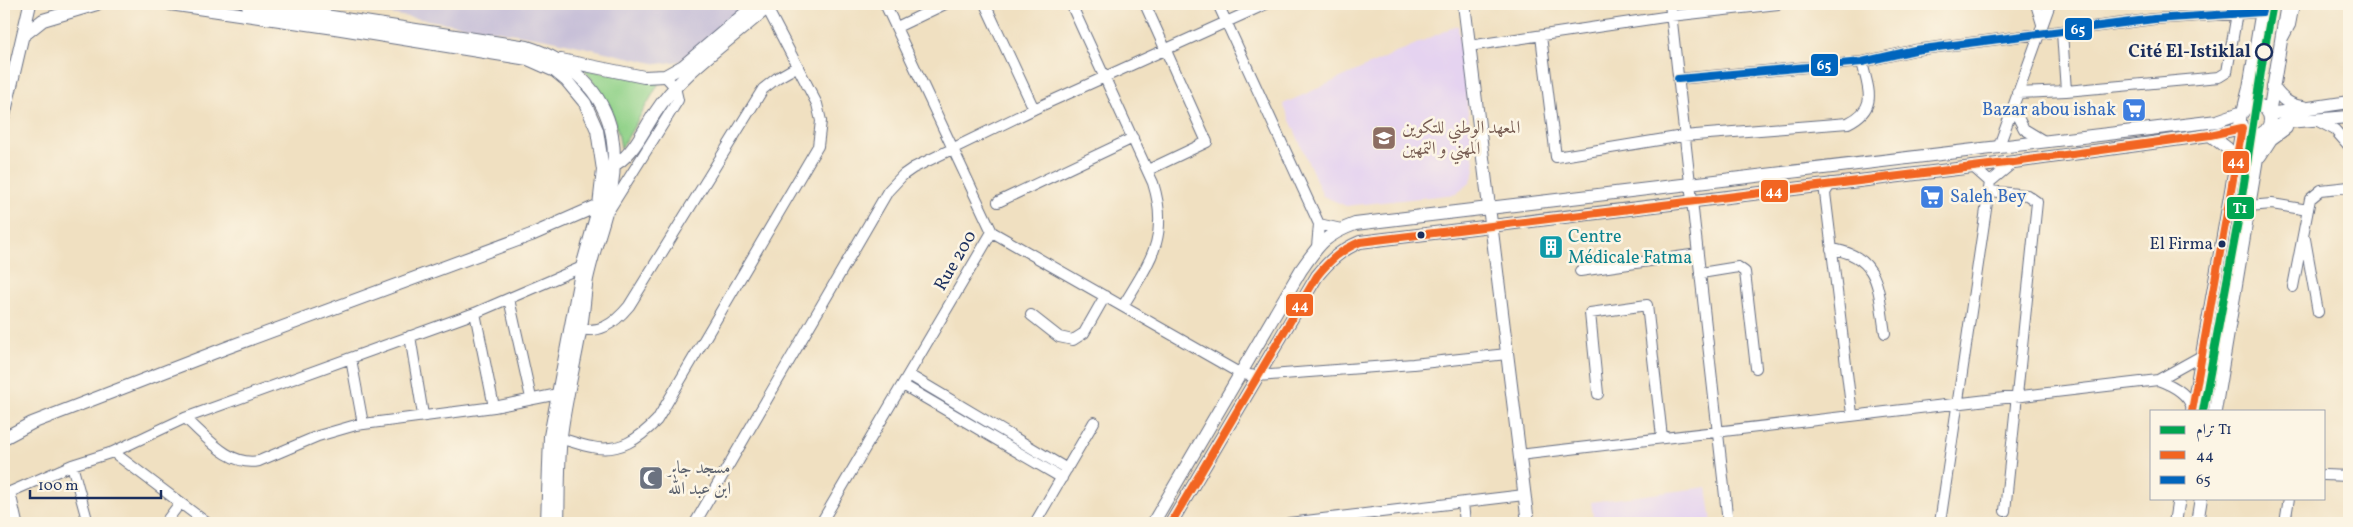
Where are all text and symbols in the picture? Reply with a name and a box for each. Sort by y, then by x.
line badge: 65 [2064,17,2093,41]
text: 65 [2071,21,2085,40]
place label: Cité El-Istiklal [2128,40,2251,65]
marker: Cité El-Istiklal [2255,43,2273,61]
line badge: 65 [1810,53,1839,77]
text: 65 [1817,57,1831,76]
supermarket icon: Bazar abou ishak [2121,97,2147,123]
place label: Bazar abou ishak [1982,98,2116,123]
place label: المعهد الوطني للتكوين المهني و التمهين [1402,116,1520,165]
school or university icon: المعهد الوطني للتكوين المهني و التمهين [1371,125,1397,151]
line badge: 44 [2222,150,2250,174]
text: 44 [2228,153,2245,172]
line badge: 44 [1760,179,1789,203]
text: 44 [1766,183,1783,202]
supermarket icon: Saleh Bey [1919,184,1945,210]
place label: Saleh Bey [1950,185,2027,210]
line badge: T1 [2226,196,2255,220]
text: T1 [2233,200,2247,219]
place label: Centre Médicale Fatma [1568,225,1692,271]
street label: Rue 200 [929,226,983,296]
unlabelled marker [1416,230,1426,240]
place label: El Firma [2150,233,2213,256]
building icon: Centre Médicale Fatma [1538,234,1564,260]
marker: El Firma [2217,239,2227,249]
line badge: 44 [1285,293,1314,317]
text: 44 [1292,297,1309,316]
legend [2150,410,2326,500]
text: ترام T1 [2196,420,2232,442]
text: 44 [2196,446,2214,467]
place label: مسجد جابر ابن عبد الله [666,456,731,502]
mosque icon: مسجد جابر ابن عبد الله [638,465,664,491]
scale bar [30,467,161,499]
text: 65 [2196,470,2211,491]
text: 100 m [38,476,78,497]

